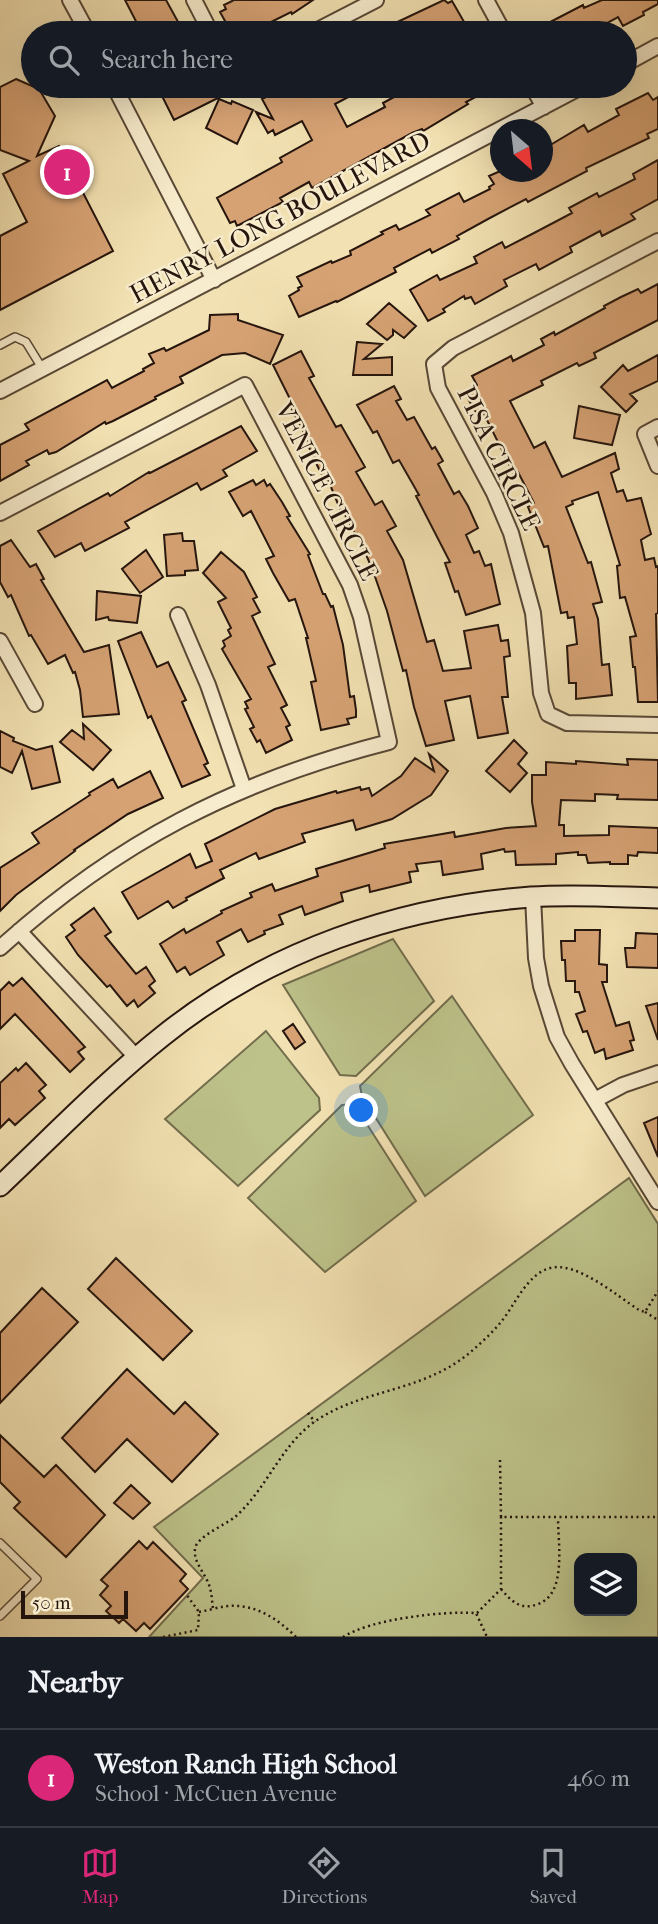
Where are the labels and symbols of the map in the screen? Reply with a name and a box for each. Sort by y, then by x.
north arrow [490,119,553,182]
street label: HENRY LONG BOULEVARD [125,125,436,310]
pin: 1 [44,146,90,198]
street label: PISA CIRCLE [450,381,547,535]
street label: VENICE CIRCLE [268,396,385,586]
your location [344,1093,378,1127]
scale bar [21,1588,128,1620]

